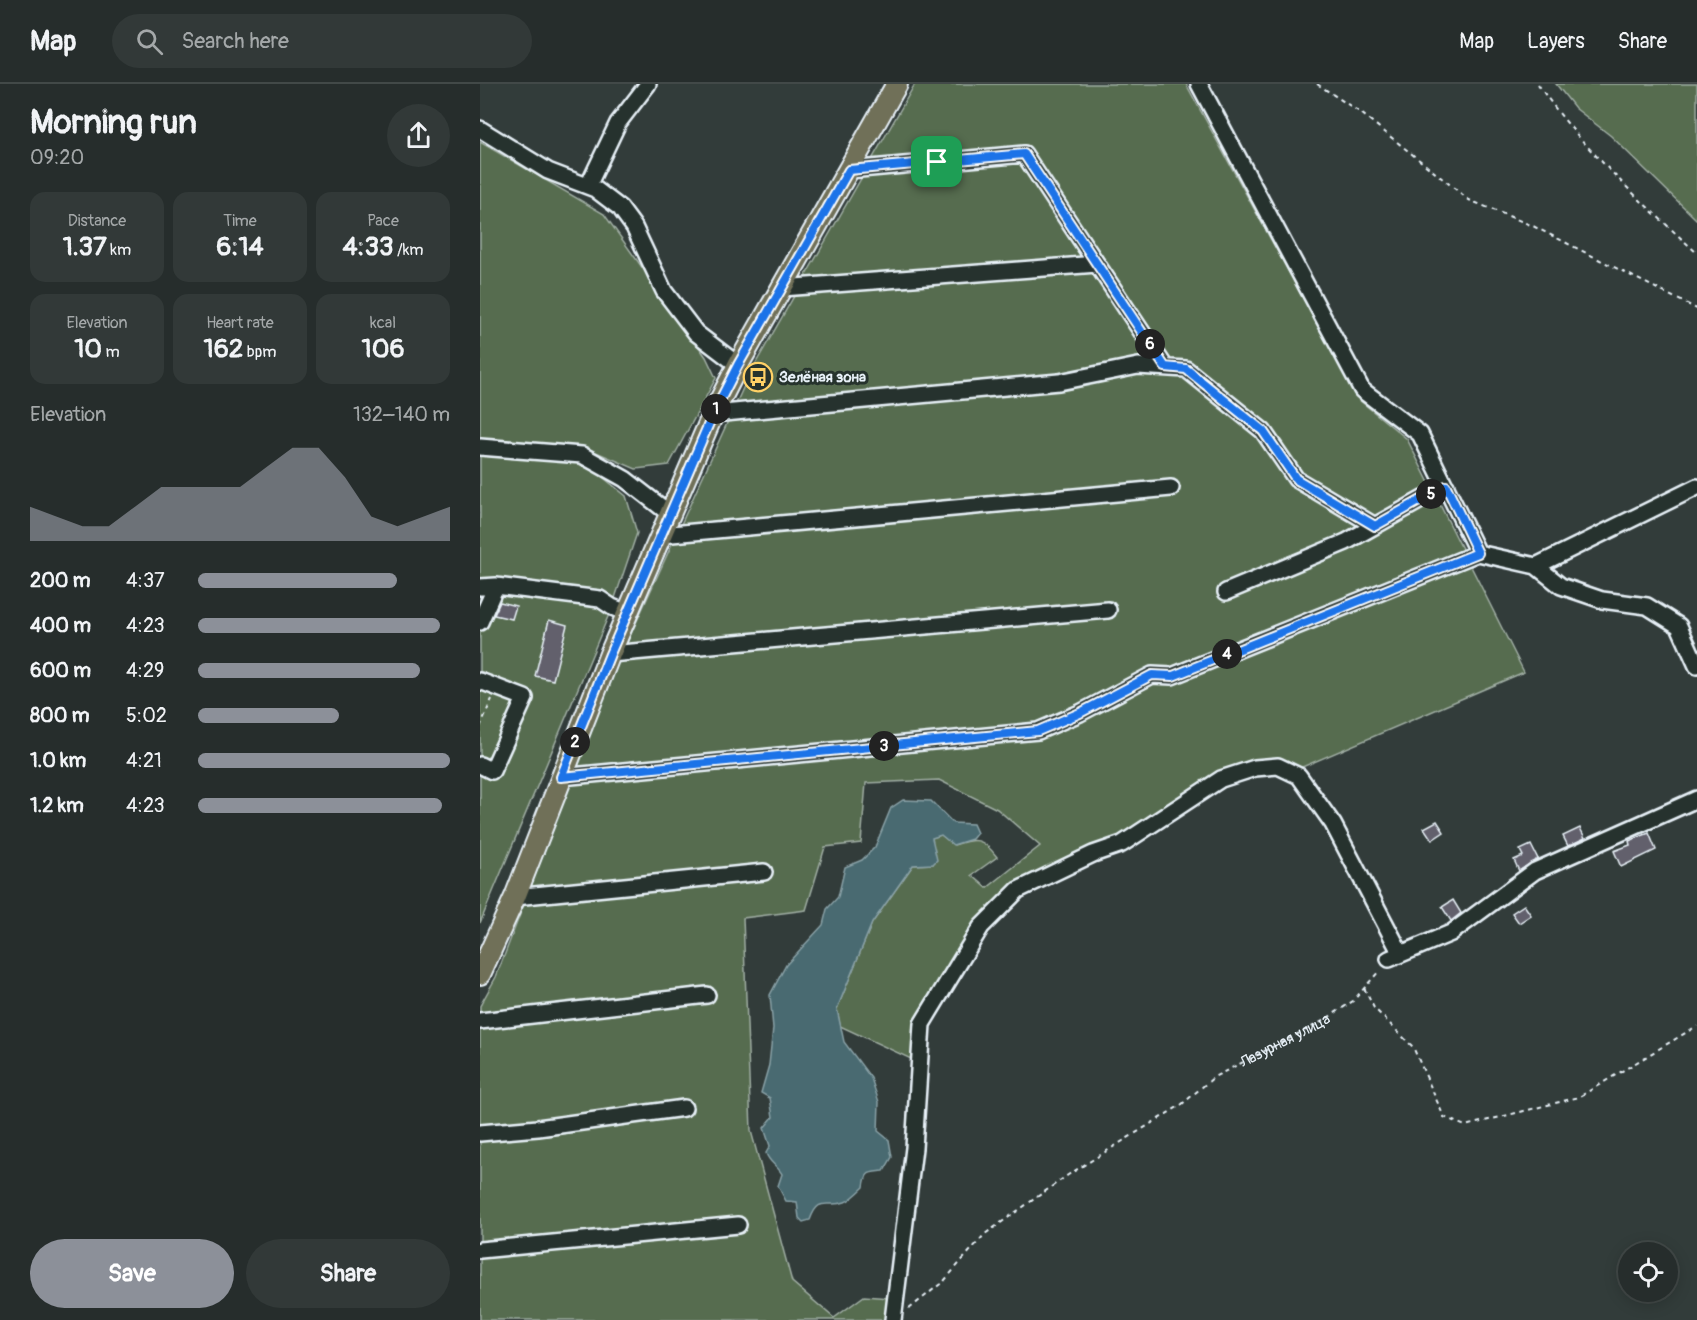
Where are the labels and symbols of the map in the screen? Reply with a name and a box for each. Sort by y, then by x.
pin [911,136,962,187]
pin: 6 [1135,329,1165,359]
bus stop icon: Зелёная зона [742,361,774,393]
place label: Зелёная зона [779,368,866,387]
pin: 1 [701,394,731,424]
pin: 5 [1416,479,1446,509]
pin: 4 [1212,639,1242,669]
pin: 2 [560,727,590,757]
pin: 3 [869,731,899,761]
street label: Лазурная улица [1236,1009,1334,1072]

